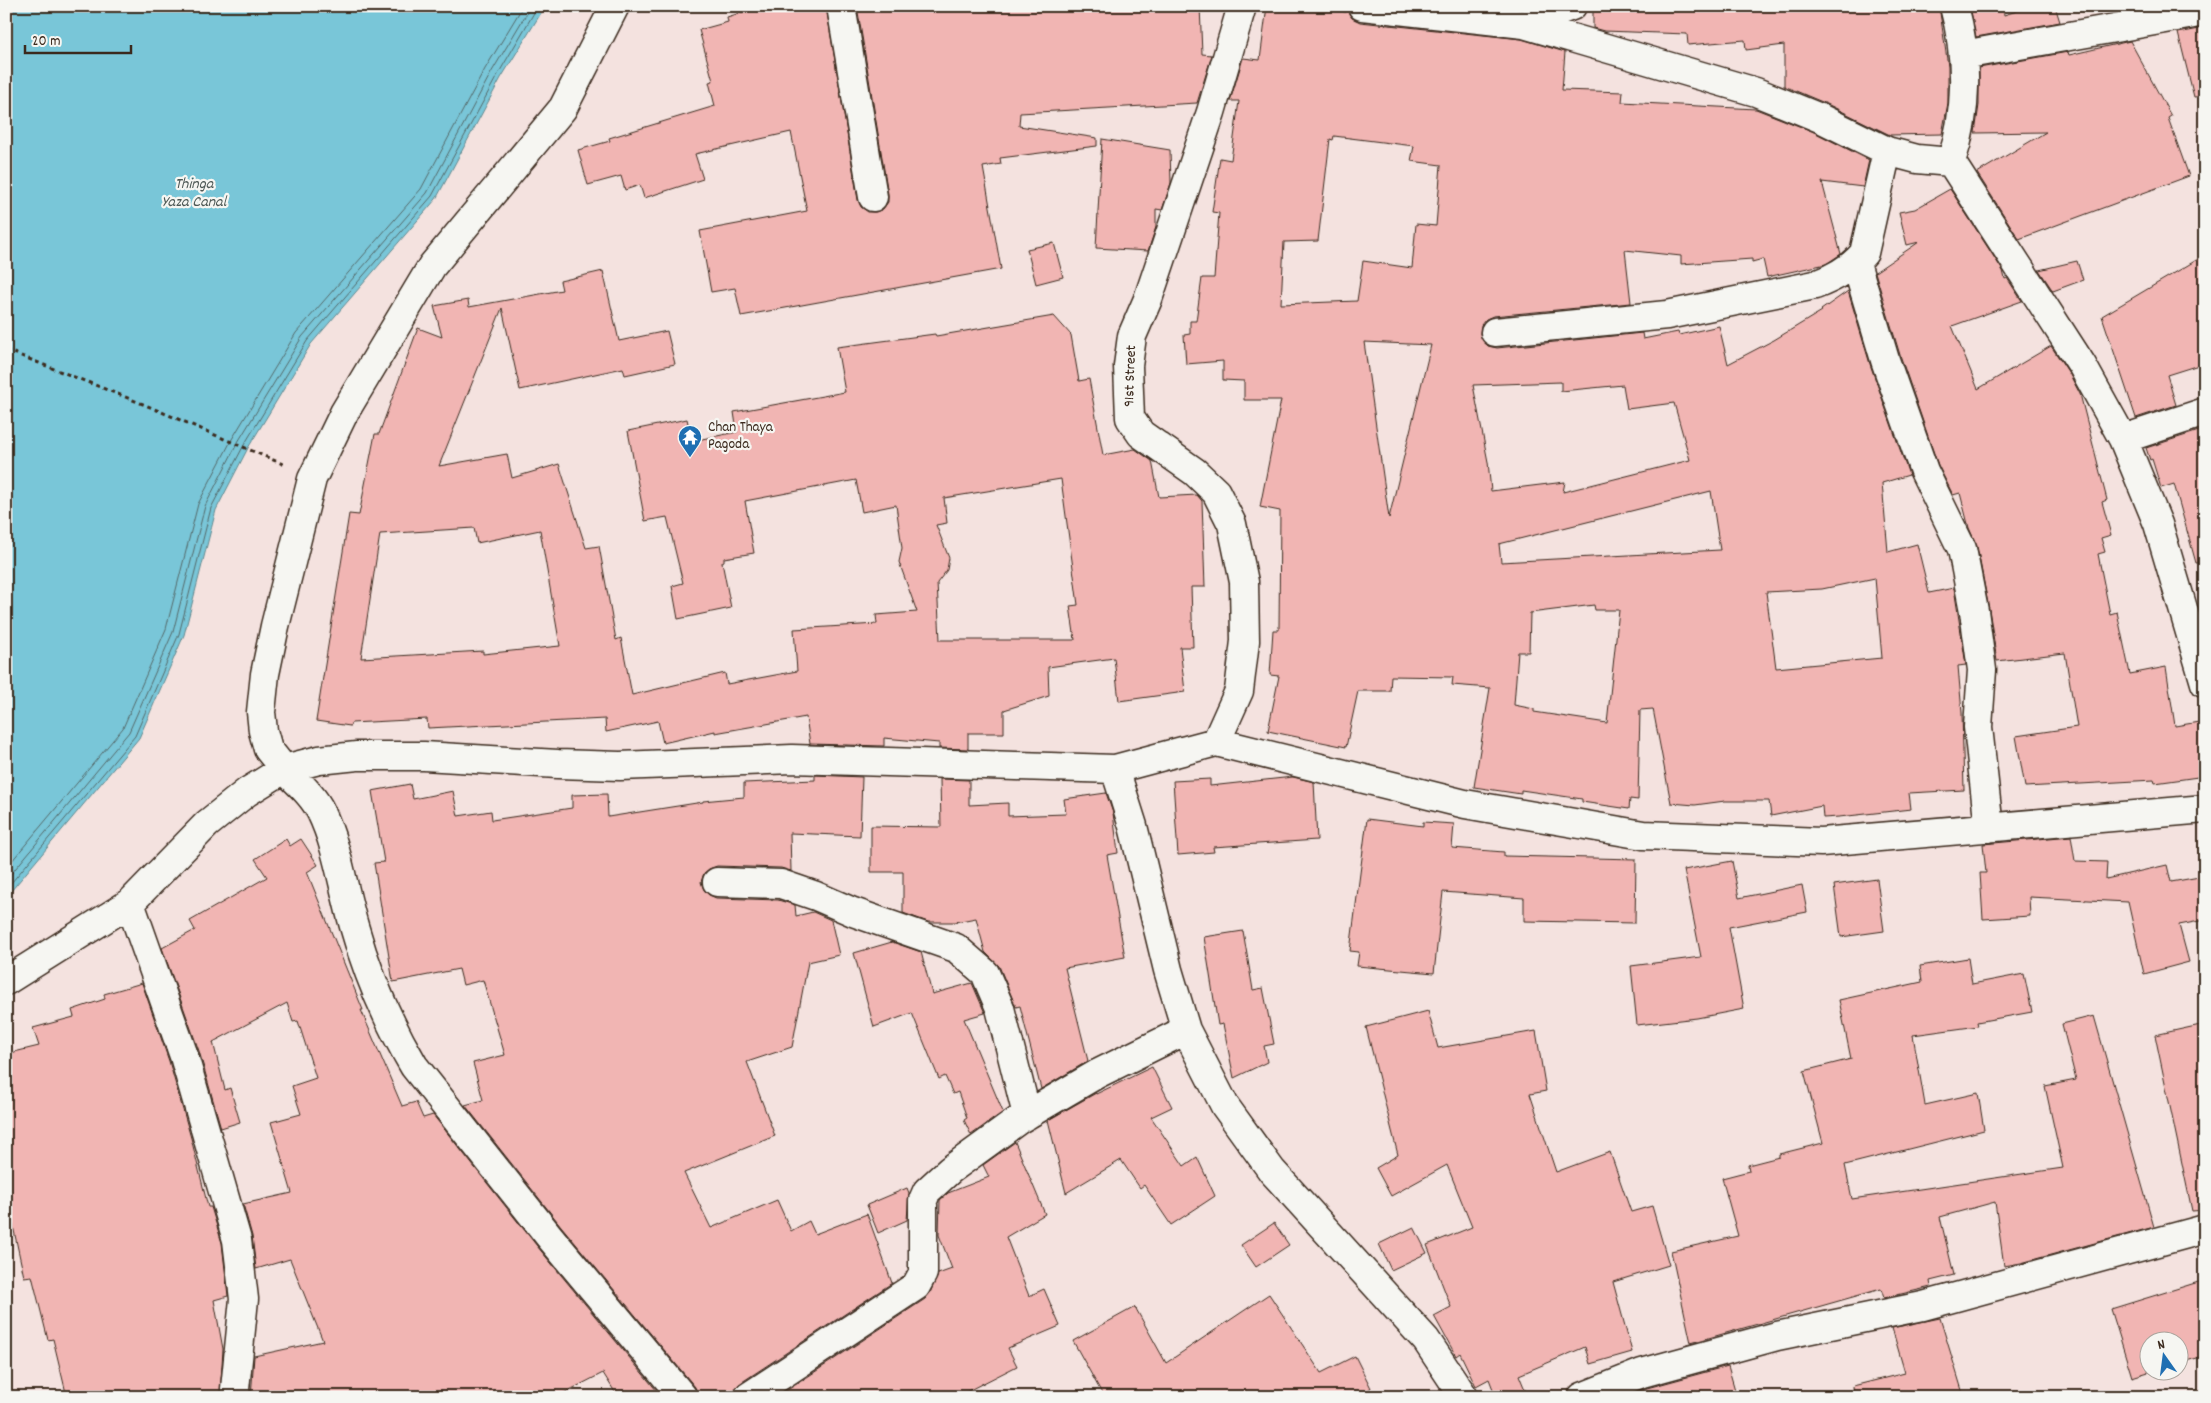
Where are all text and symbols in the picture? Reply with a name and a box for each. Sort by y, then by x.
scale bar [25,22,131,54]
text: 20 m [32,31,60,53]
water label: Thinga Yaza Canal [162,173,228,214]
street label: 91st Street [1119,344,1143,407]
place label: Chan Thaya Pagoda [708,417,774,456]
temple icon: Chan Thaya Pagoda [677,424,703,458]
north arrow [2138,1330,2188,1380]
text: N [2156,1335,2167,1356]

